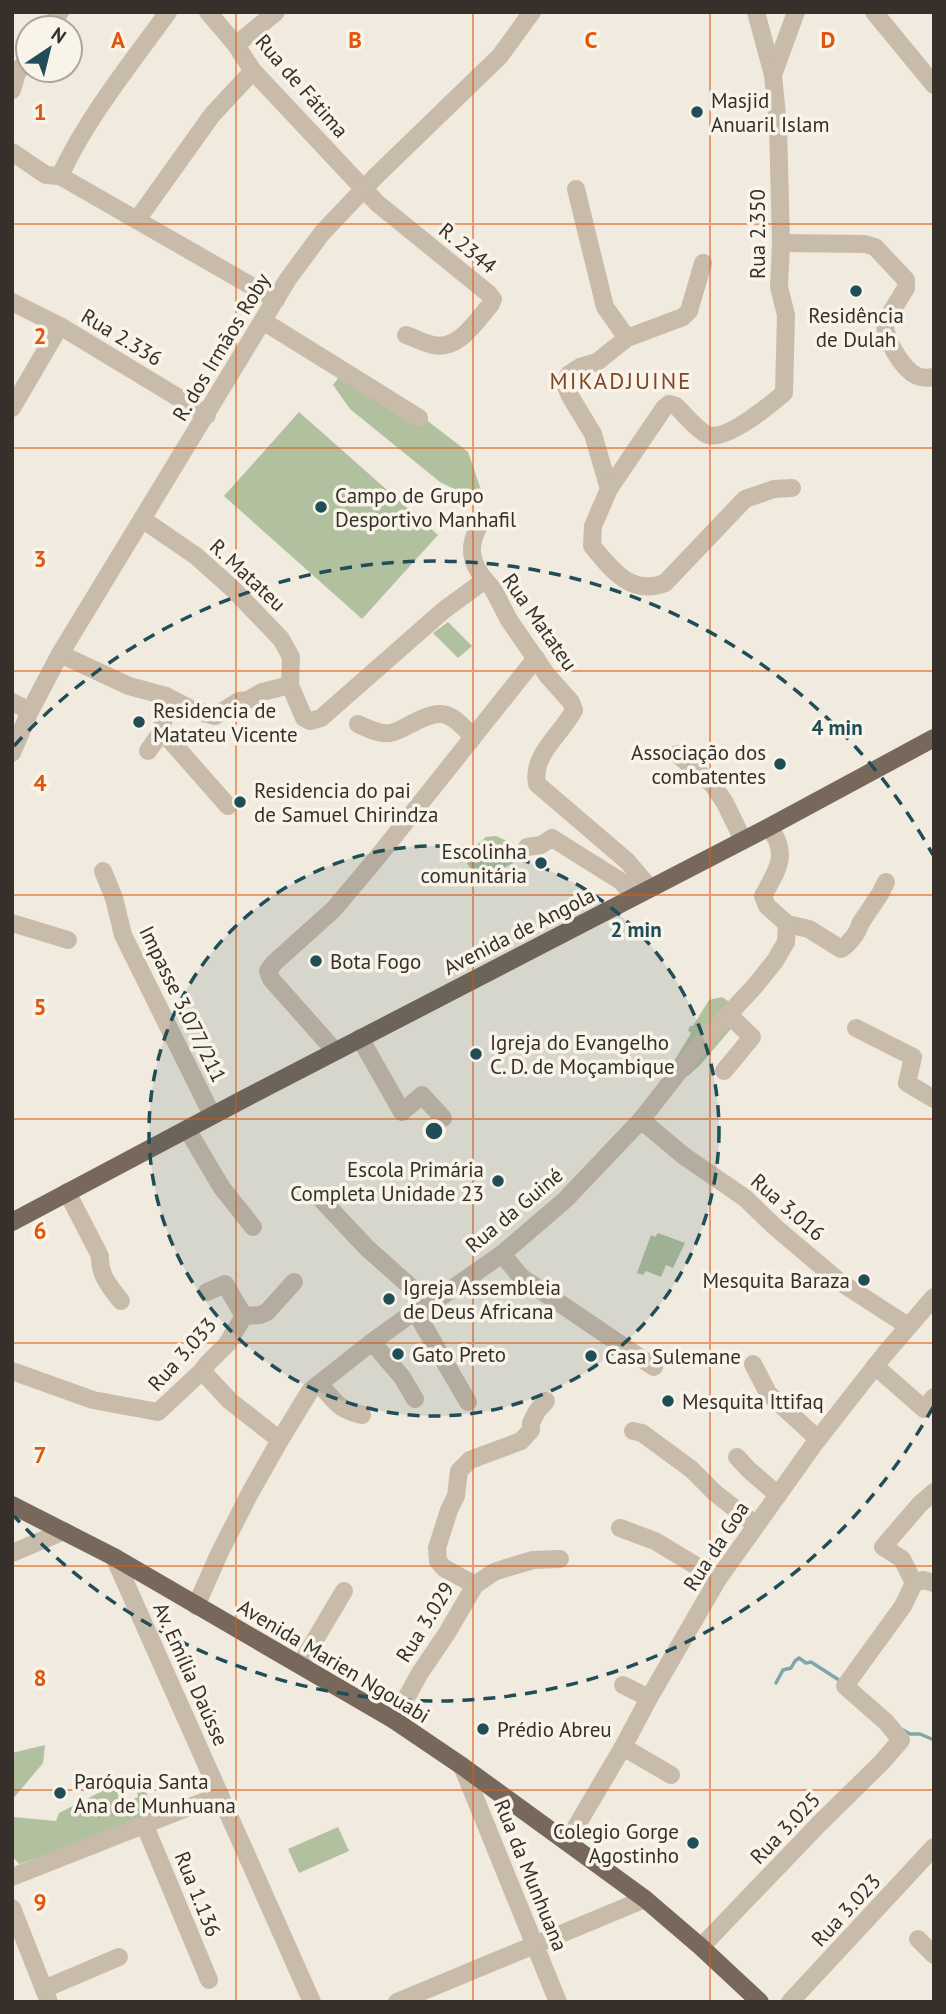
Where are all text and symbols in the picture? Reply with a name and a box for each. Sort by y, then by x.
north arrow [14,14,84,84]
text: N [47,22,71,48]
text: A [111,25,125,54]
text: B [348,25,362,54]
text: C [585,25,598,54]
text: D [821,25,835,54]
street label: Rua de Fátima [250,29,354,143]
place label: Masjid Anuaril Islam [711,87,830,138]
text: 1 [33,97,47,126]
marker: Masjid Anuaril Islam [689,104,705,120]
street label: Rua 2.350 [744,189,771,279]
street label: R. 2344 [434,217,502,279]
street label: R. dos Irmãos Roby [166,268,276,426]
marker: Residência de Dulah [848,283,864,299]
street label: Rua 2.336 [77,302,167,372]
place label: Residência de Dulah [808,302,904,353]
text: 2 [33,321,47,350]
district label: MIKADJUINE [550,366,692,395]
place label: Campo de Grupo Desportivo Manhafil [335,482,516,533]
marker: Campo de Grupo Desportivo Manhafil [313,499,329,515]
street label: R. Matateu [204,533,292,617]
text: 3 [33,544,47,573]
street label: Rua Matateu [497,568,583,676]
place label: Residencia de Matateu Vicente [153,697,298,748]
marker: Residencia de Matateu Vicente [131,714,147,730]
text: 4 min [811,714,863,741]
place label: Associação dos combatentes [631,739,766,790]
marker: Associação dos combatentes [772,756,788,772]
text: 4 [33,768,47,797]
place label: Residencia do pai de Samuel Chirindza [254,777,438,828]
marker: Residencia do pai de Samuel Chirindza [232,794,248,810]
place label: Escolinha comunitária [421,838,527,889]
marker: Escolinha comunitária [533,855,549,871]
street label: Avenida de Angola [439,881,599,981]
text: 2 min [610,916,662,943]
street label: Impasse 3.077/211 [133,921,233,1087]
place label: Bota Fogo [330,948,421,975]
marker: Bota Fogo [308,953,324,969]
text: 5 [33,992,47,1021]
place label: Igreja do Evangelho C. D. de Moçambique [490,1029,675,1080]
marker: Igreja do Evangelho C. D. de Moçambique [468,1046,484,1062]
centre of rings [422,1119,446,1143]
place label: Escola Primária Completa Unidade 23 [290,1156,484,1207]
street label: Rua da Guiné [460,1161,568,1259]
street label: Rua 3.016 [745,1167,831,1247]
marker: Escola Primária Completa Unidade 23 [490,1173,506,1189]
text: 6 [33,1216,47,1245]
place label: Mesquita Baraza [702,1267,850,1294]
marker: Mesquita Baraza [856,1272,872,1288]
place label: Igreja Assembleia de Deus Africana [403,1274,561,1325]
marker: Igreja Assembleia de Deus Africana [381,1291,397,1307]
street label: Rua 3.033 [142,1312,222,1396]
place label: Gato Preto [412,1341,506,1368]
place label: Casa Sulemane [605,1343,741,1370]
marker: Gato Preto [390,1346,406,1362]
marker: Casa Sulemane [583,1348,599,1364]
place label: Mesquita Ittifaq [682,1388,824,1415]
marker: Mesquita Ittifaq [660,1393,676,1409]
text: 7 [33,1440,47,1469]
street label: Rua da Goa [677,1496,755,1596]
street label: Rua 3.029 [390,1577,460,1667]
street label: Avenida Marien Ngouabi [233,1593,435,1729]
street label: Av. Emília Daússe [147,1598,235,1750]
text: 8 [33,1663,47,1692]
place label: Prédio Abreu [497,1716,612,1743]
marker: Prédio Abreu [475,1721,491,1737]
place label: Paróquia Santa Ana de Munhuana [74,1768,236,1819]
marker: Paróquia Santa Ana de Munhuana [52,1785,68,1801]
street label: Rua 3.025 [744,1786,826,1870]
street label: Rua da Munhuana [488,1795,574,1955]
place label: Colegio Gorge Agostinho [553,1818,679,1869]
marker: Colegio Gorge Agostinho [685,1835,701,1851]
street label: Rua 1.136 [169,1847,227,1941]
street label: Rua 3.023 [805,1868,887,1952]
text: 9 [33,1887,47,1916]

